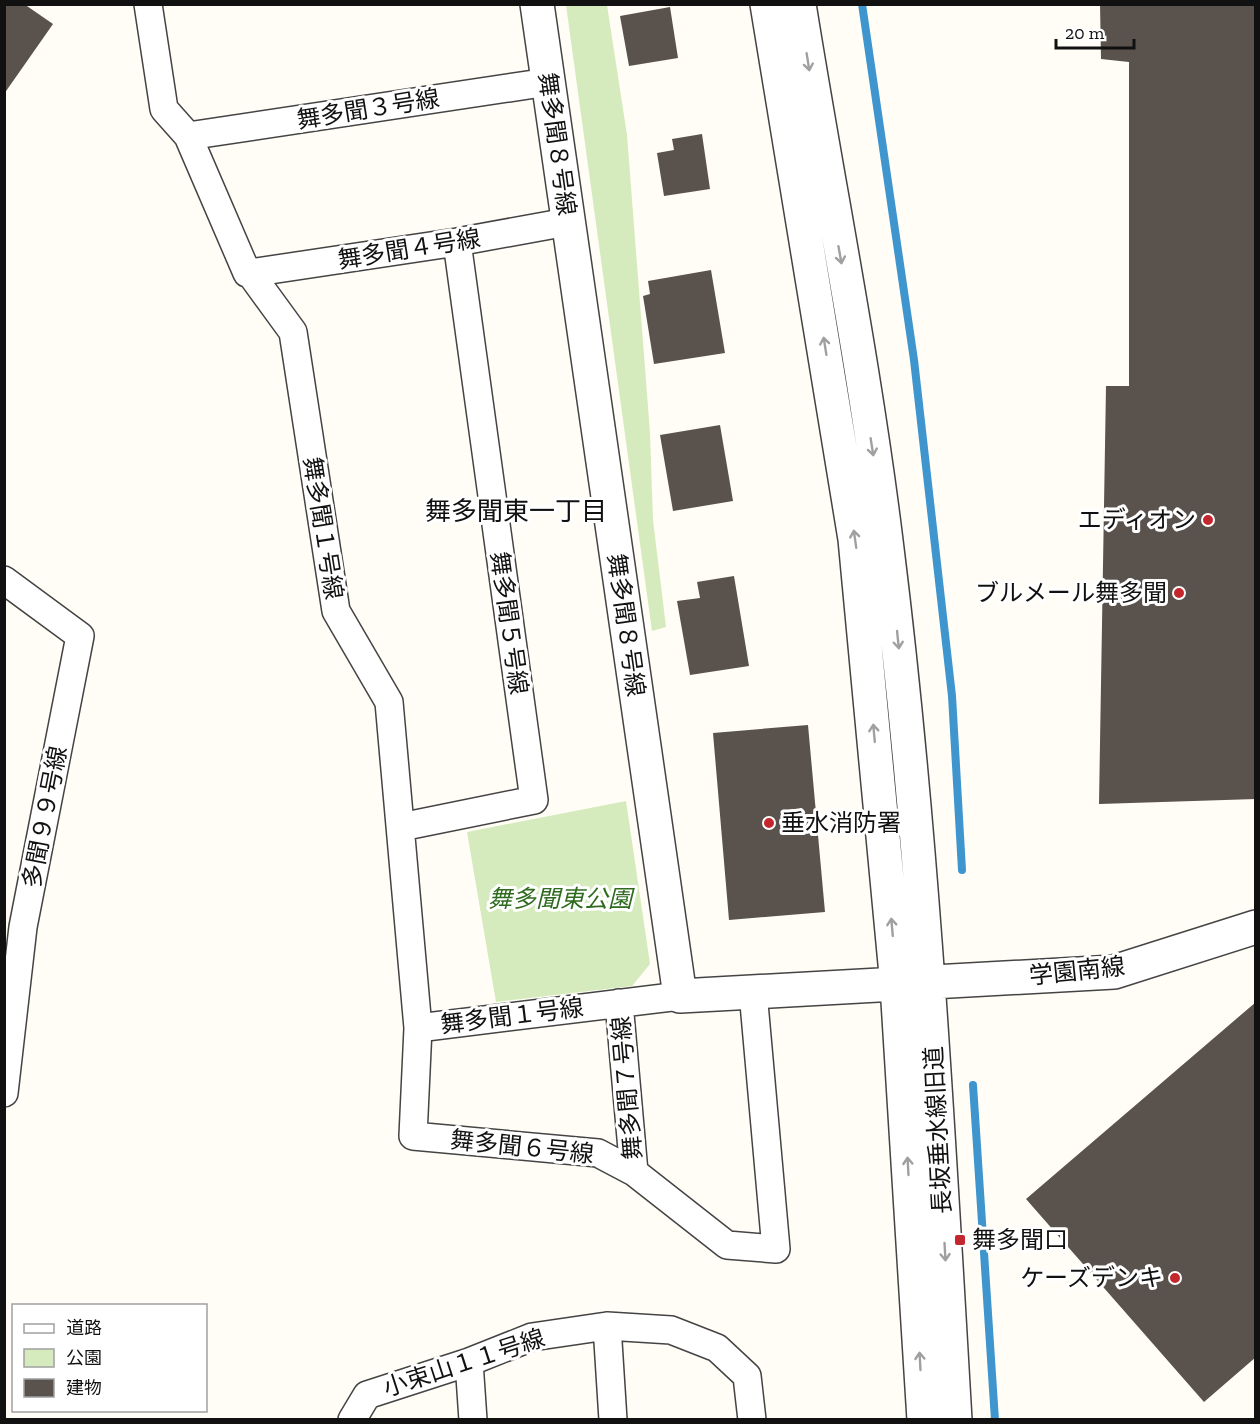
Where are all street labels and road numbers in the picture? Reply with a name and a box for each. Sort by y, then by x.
street label: 舞多聞８号線 [533,71,582,217]
street label: 舞多聞３号線 [295,83,441,134]
street label: 舞多聞４号線 [336,223,482,274]
street label: 舞多聞１号線 [298,455,349,601]
street label: 舞多聞５号線 [485,550,534,696]
street label: 舞多聞８号線 [602,552,651,698]
street label: 多聞９９号線 [17,743,72,890]
street label: 学園南線 [1028,951,1126,990]
street label: 舞多聞１号線 [439,992,585,1039]
street label: 舞多聞７号線 [606,1015,647,1161]
street label: 長坂垂水線旧道 [919,1045,956,1215]
street label: 舞多聞６号線 [449,1125,595,1168]
street label: 小束山１１号線 [379,1323,548,1402]

